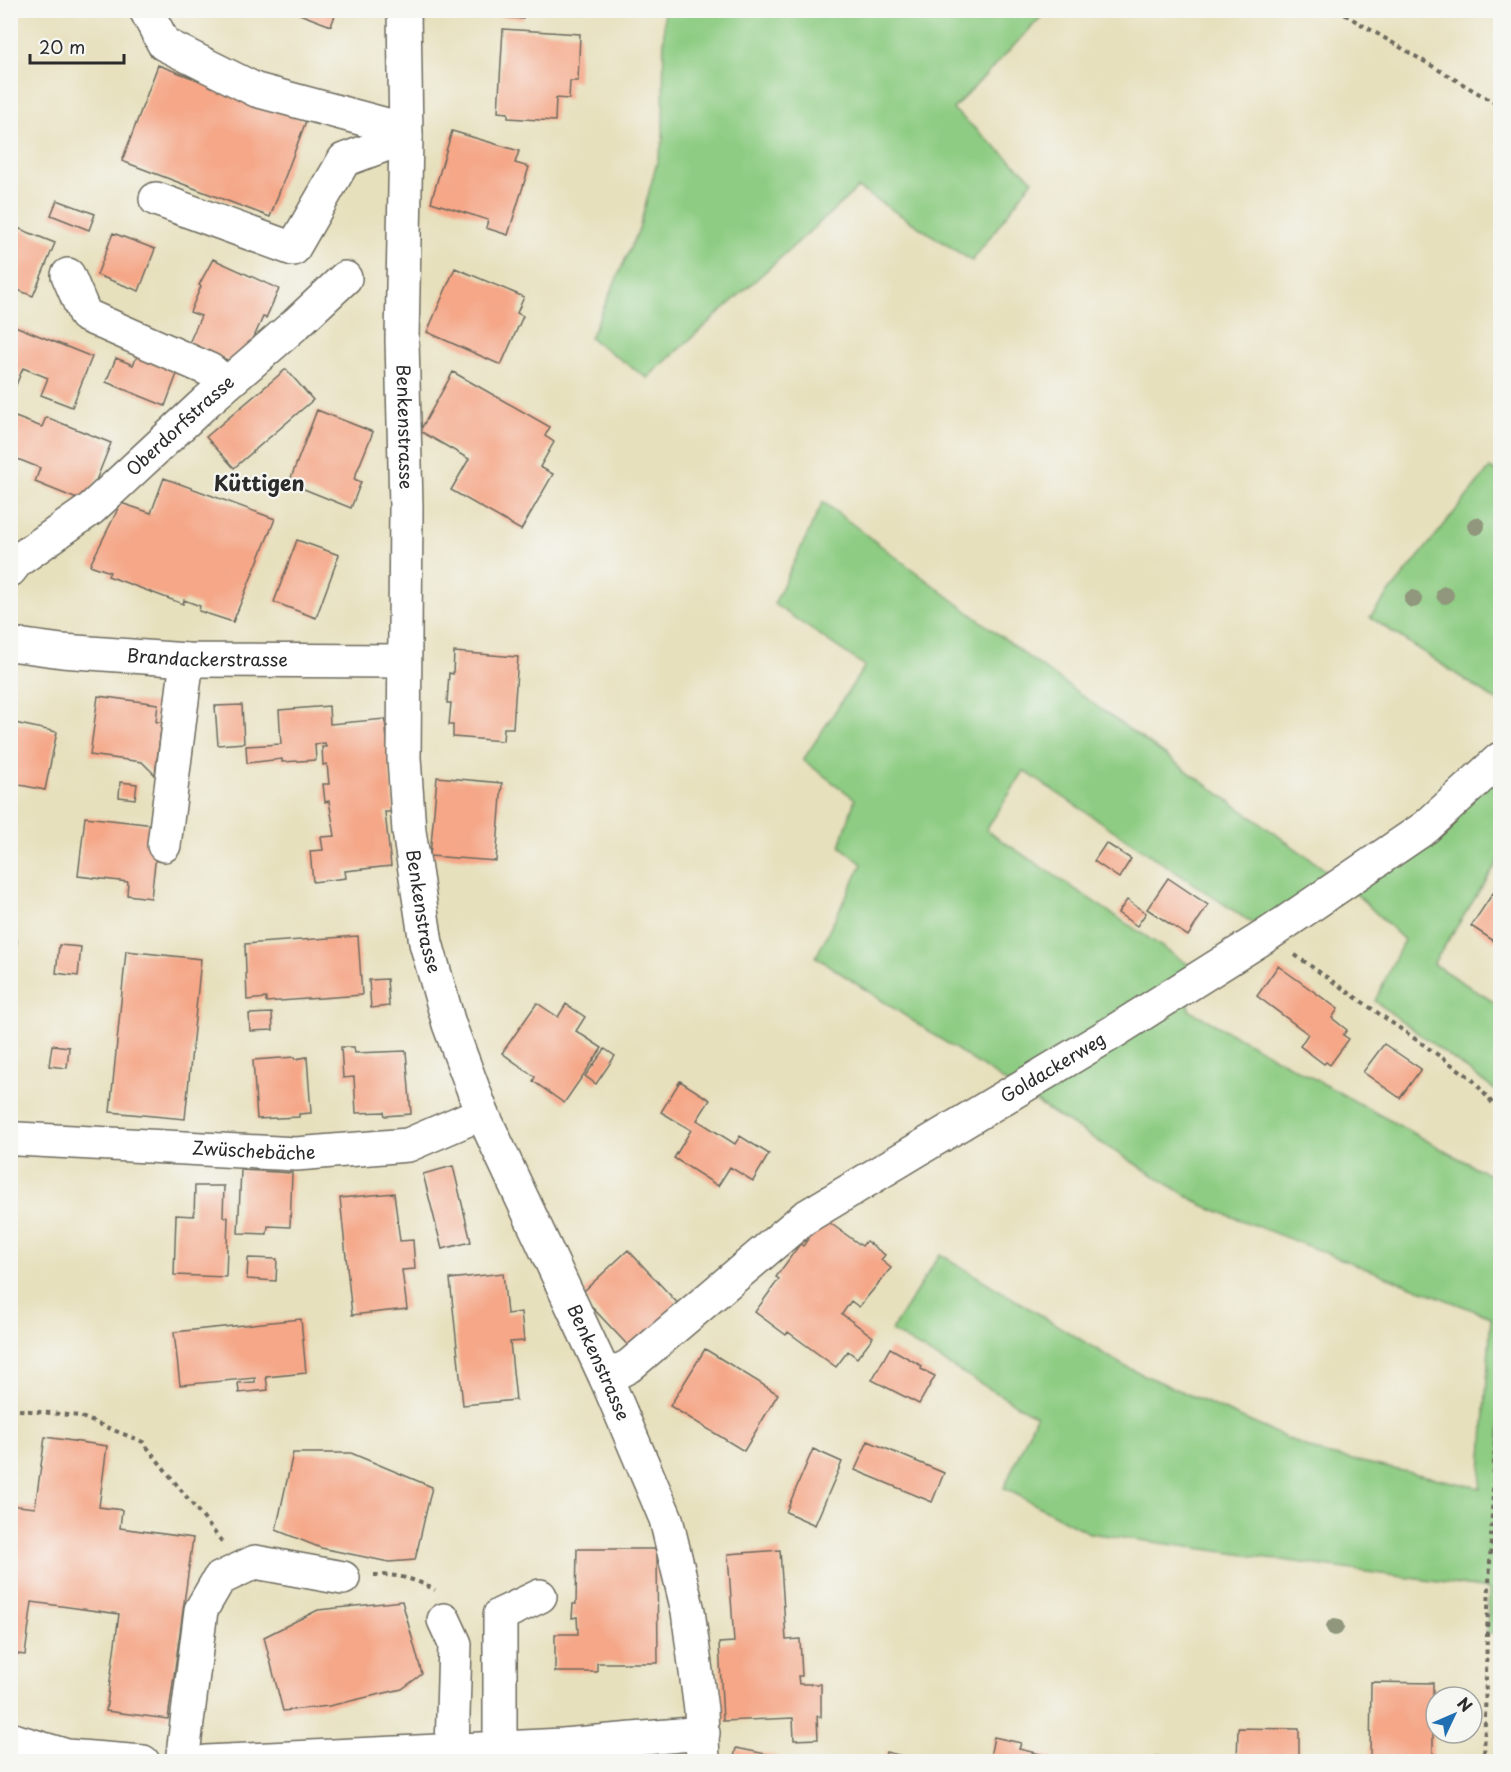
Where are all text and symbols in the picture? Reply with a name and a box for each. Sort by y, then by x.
scale bar [30,27,124,65]
text: 20 m [39,33,85,60]
street label: Benkenstrasse [391,364,421,490]
street label: Oberdorfstrasse [119,368,240,482]
district label: Küttigen [214,466,304,498]
street label: Brandackerstrasse [126,641,288,672]
street label: Benkenstrasse [400,848,449,976]
street label: Goldackerweg [995,1025,1110,1109]
street label: Zwüschebäche [191,1133,316,1166]
street label: Benkenstrasse [561,1299,638,1424]
north arrow [1424,1685,1484,1745]
text: N [1452,1691,1479,1717]

